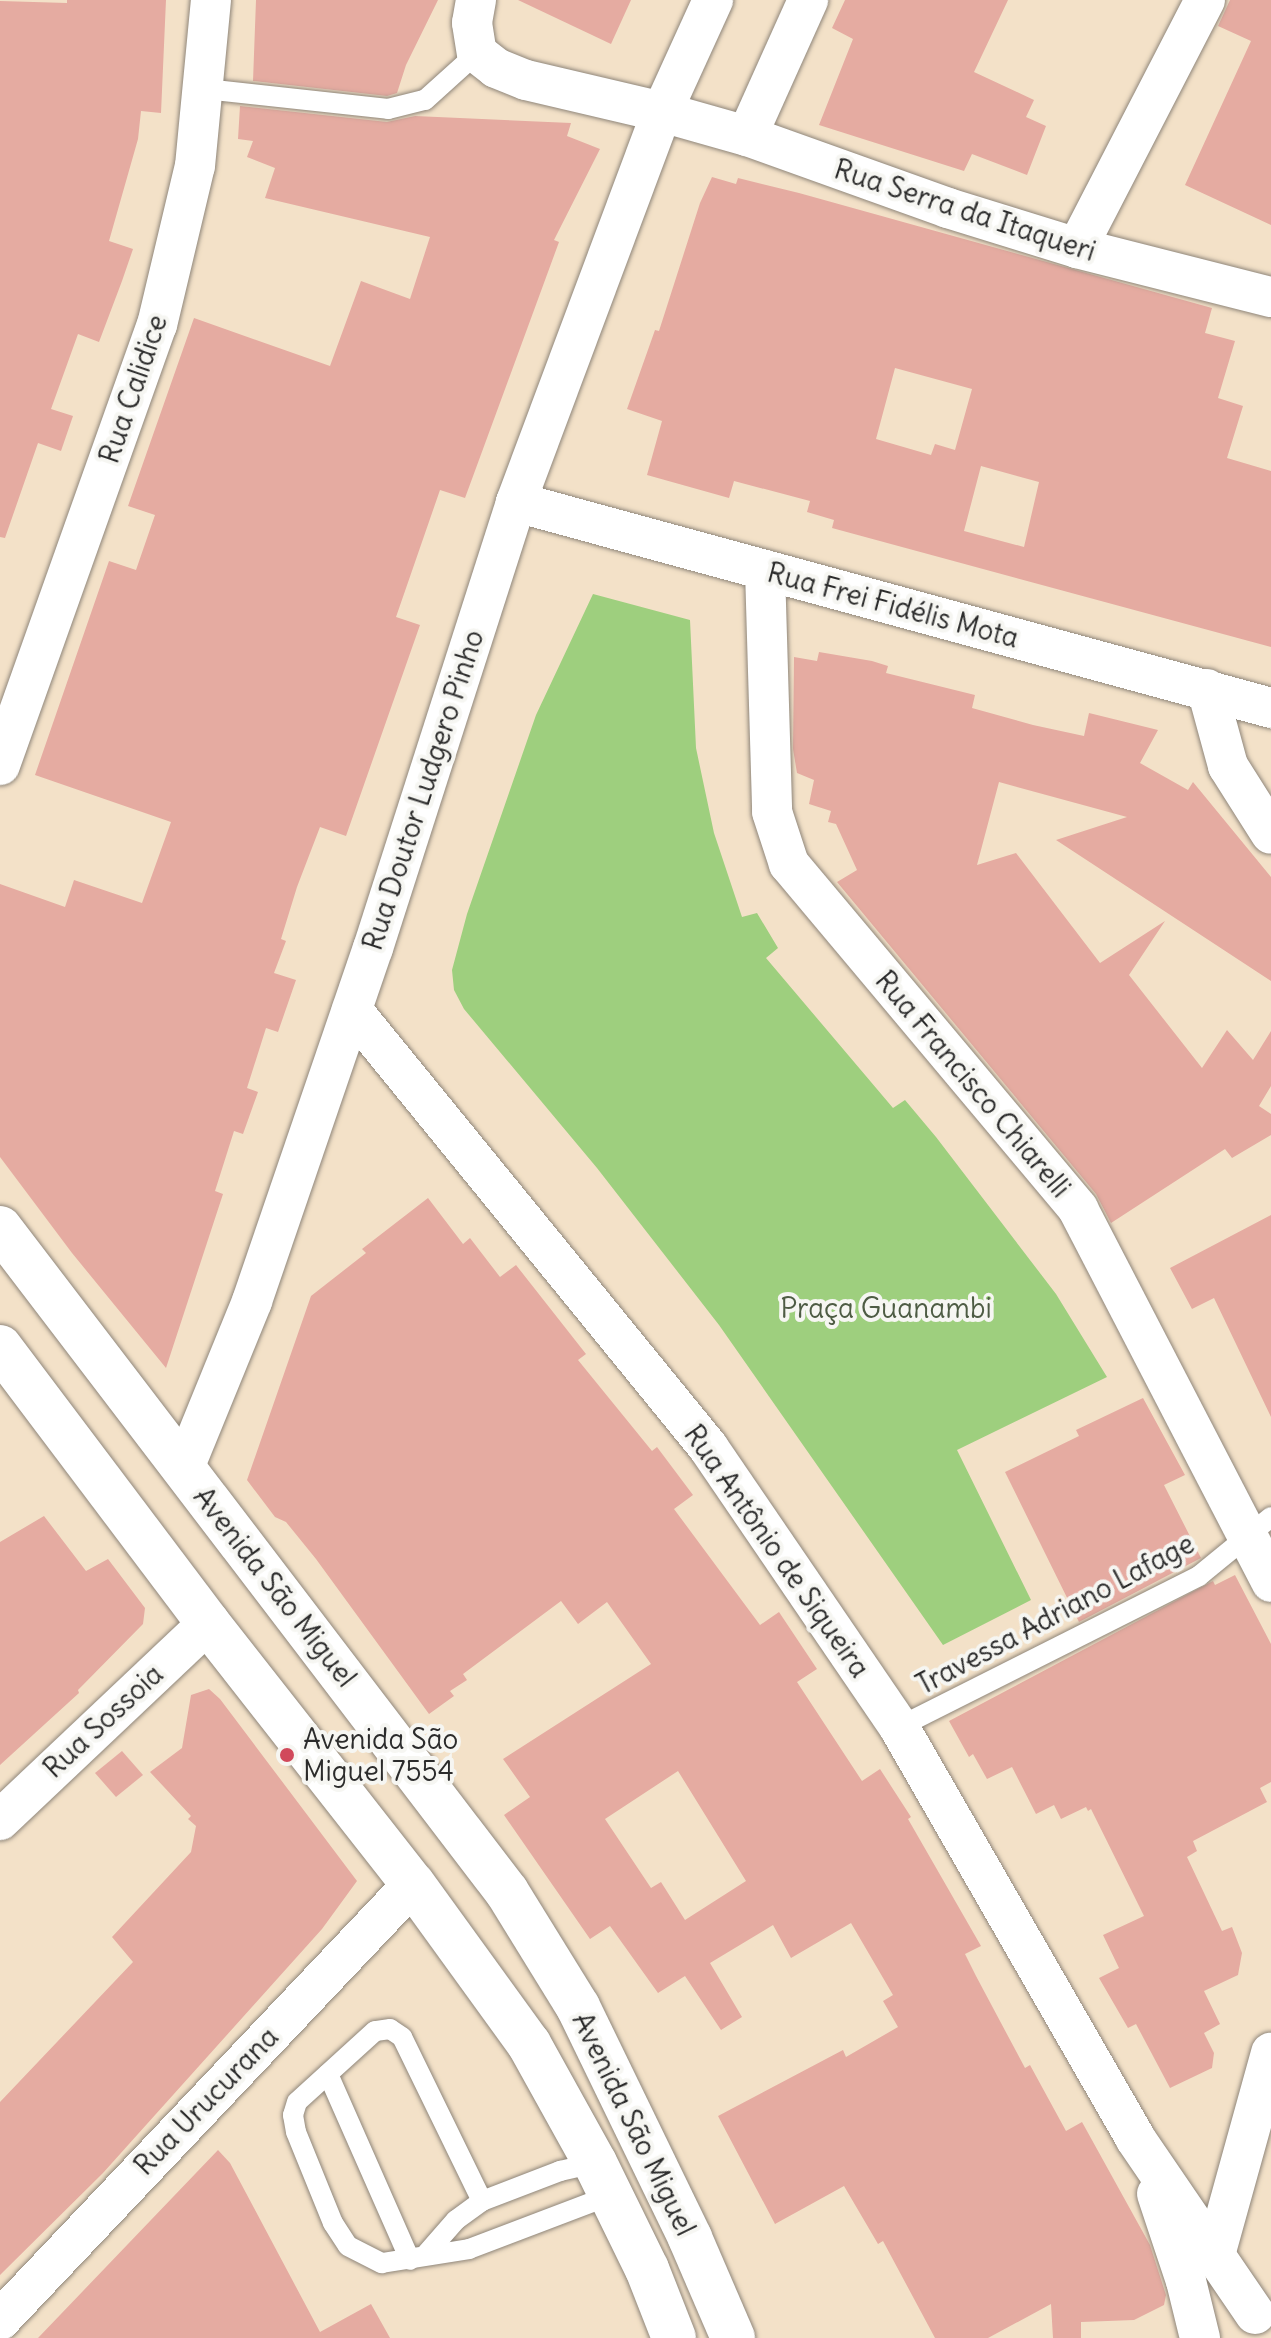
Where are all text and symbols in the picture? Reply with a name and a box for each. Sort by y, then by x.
street label: Rua Serra da Itaqueri [830,152,1100,268]
street label: Rua Calidice [92,310,174,468]
street label: Rua Frei Fidélis Mota [764,555,1022,655]
street label: Rua Doutor Ludgero Pinho [355,626,491,954]
street label: Rua Francisco Chiarelli [868,964,1078,1204]
park label: Praça Guanambi [780,1291,992,1325]
street label: Rua Antônio de Siqueira [677,1418,877,1684]
street label: Avenida São Miguel [187,1481,363,1693]
street label: Travessa Adriano Lafage [910,1526,1200,1702]
street label: Rua Sossoia [36,1657,170,1785]
place label: Avenida São Miguel 7554 [303,1722,458,1788]
marker: Avenida São Miguel 7554 [278,1746,296,1764]
street label: Avenida São Miguel [565,2007,703,2241]
street label: Rua Urucurana [127,2020,285,2182]

